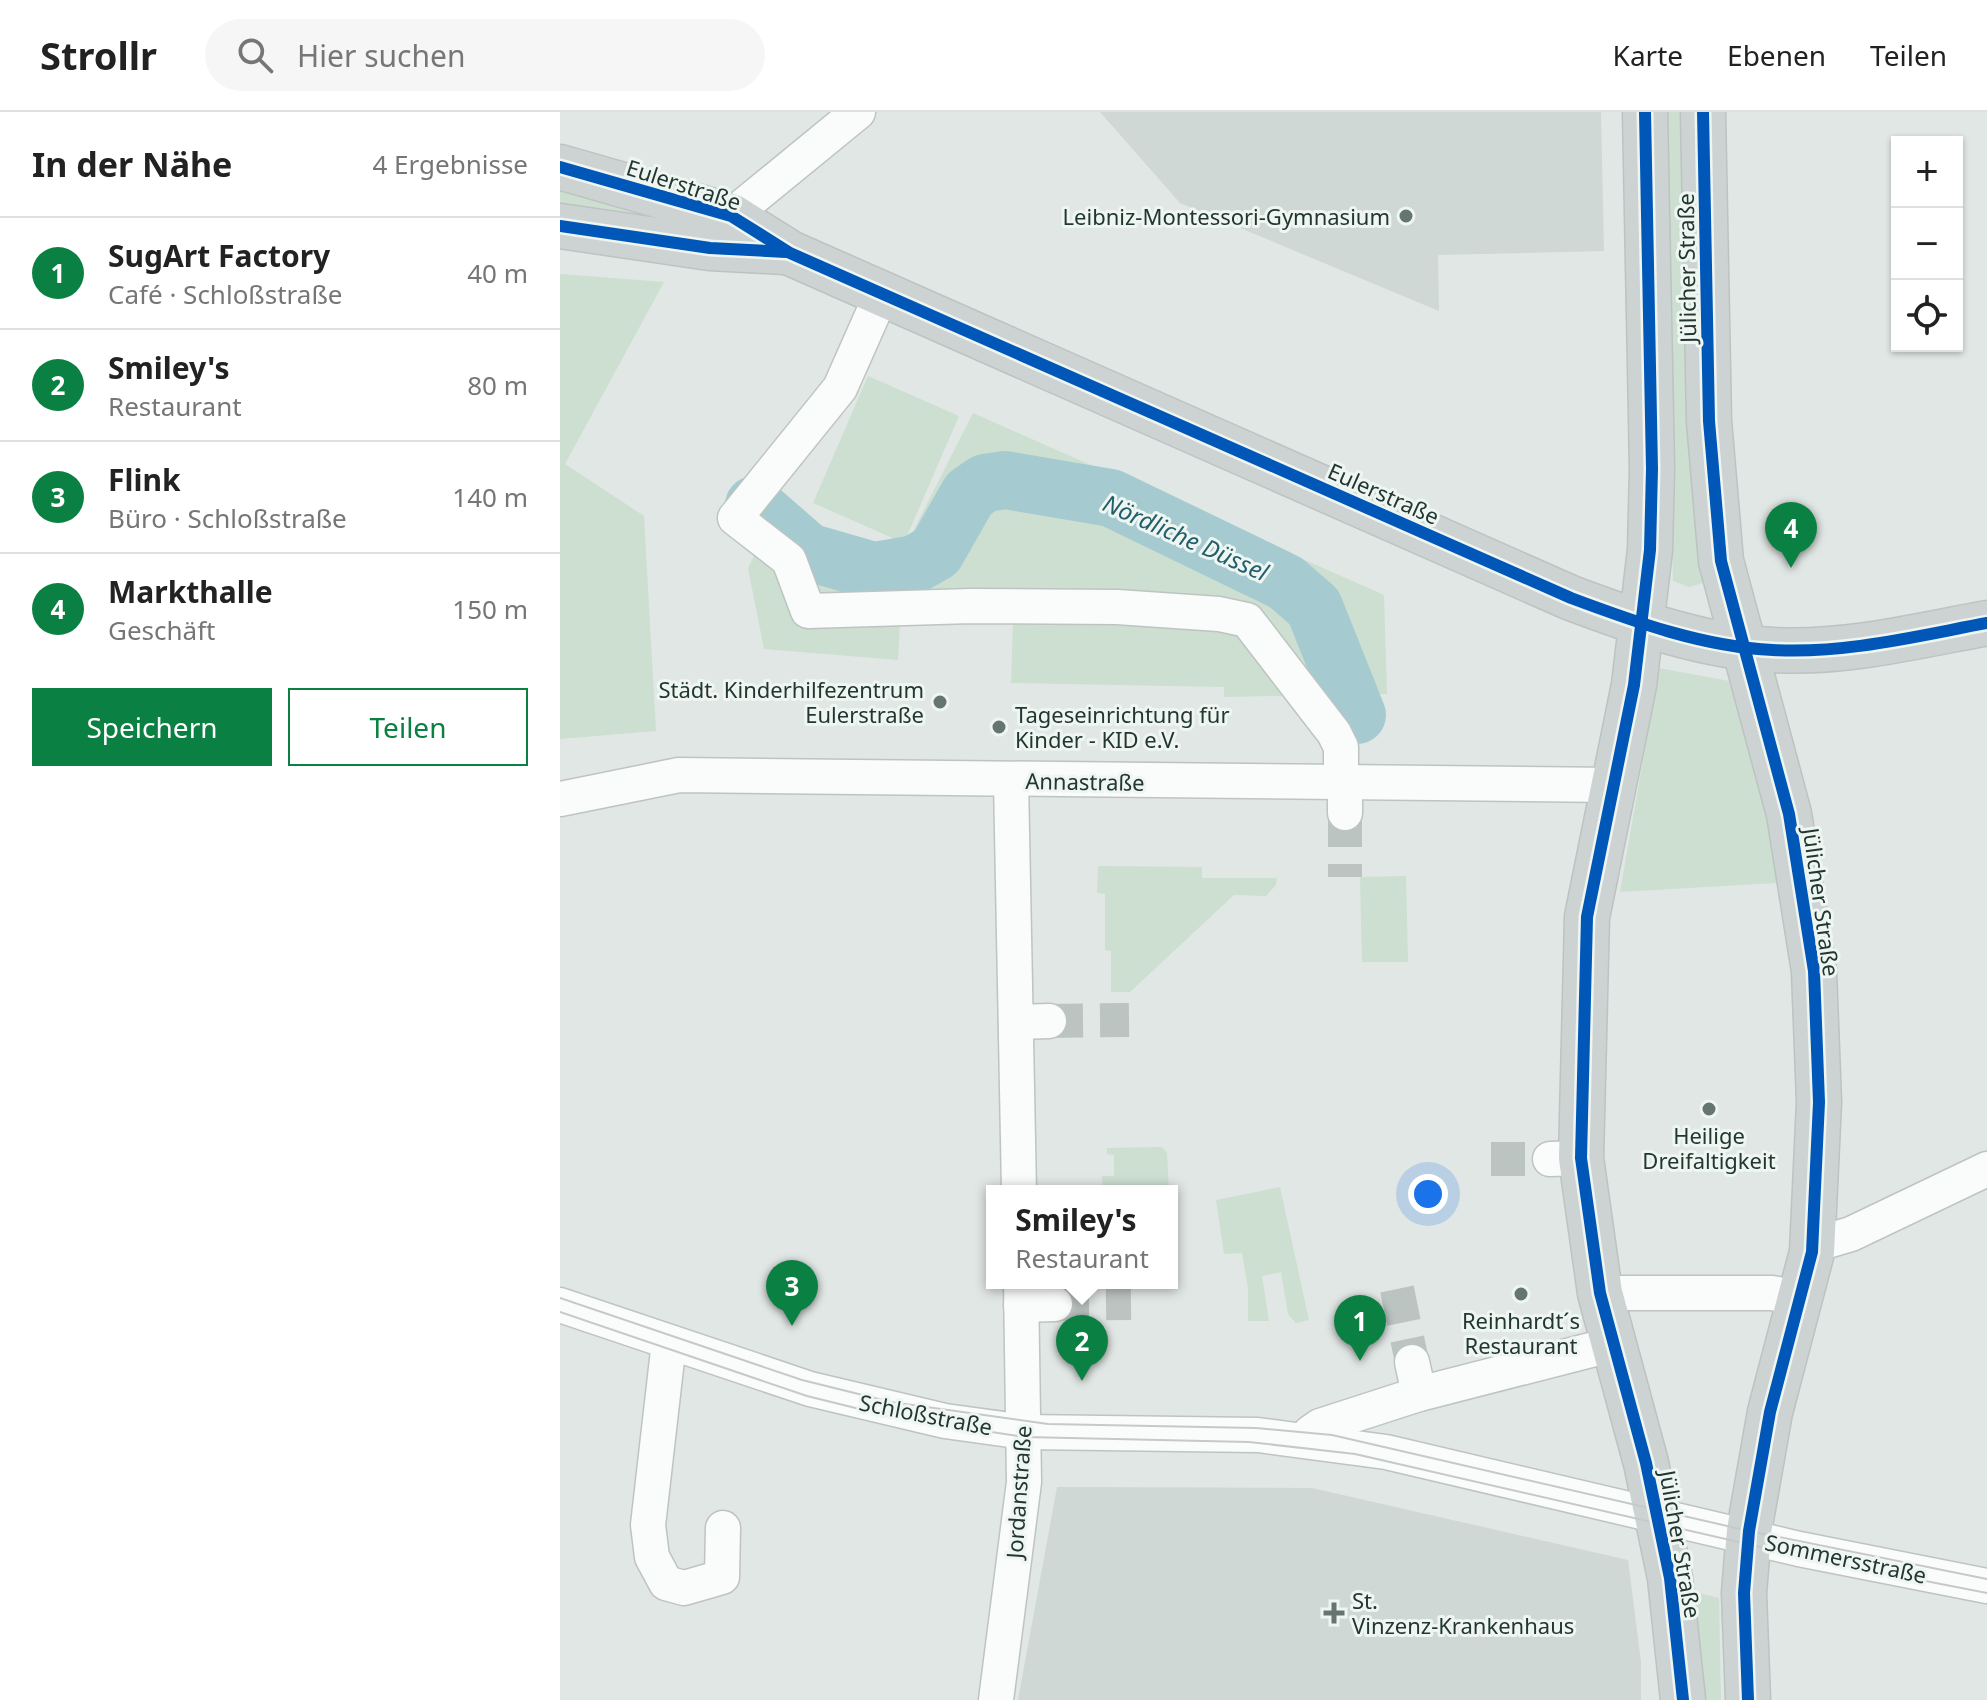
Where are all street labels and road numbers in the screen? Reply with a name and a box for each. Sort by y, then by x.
street label: Eulerstraße [623,151,745,217]
street label: Jülicher Straße [1670,193,1702,345]
street label: Eulerstraße [1324,455,1444,531]
street label: Annastraße [1025,765,1145,797]
street label: Jülicher Straße [1796,824,1847,978]
street label: Schloßstraße [857,1386,995,1442]
street label: Jordanstraße [998,1425,1038,1561]
street label: Jülicher Straße [1653,1466,1709,1620]
street label: Sommersstraße [1763,1526,1929,1590]

